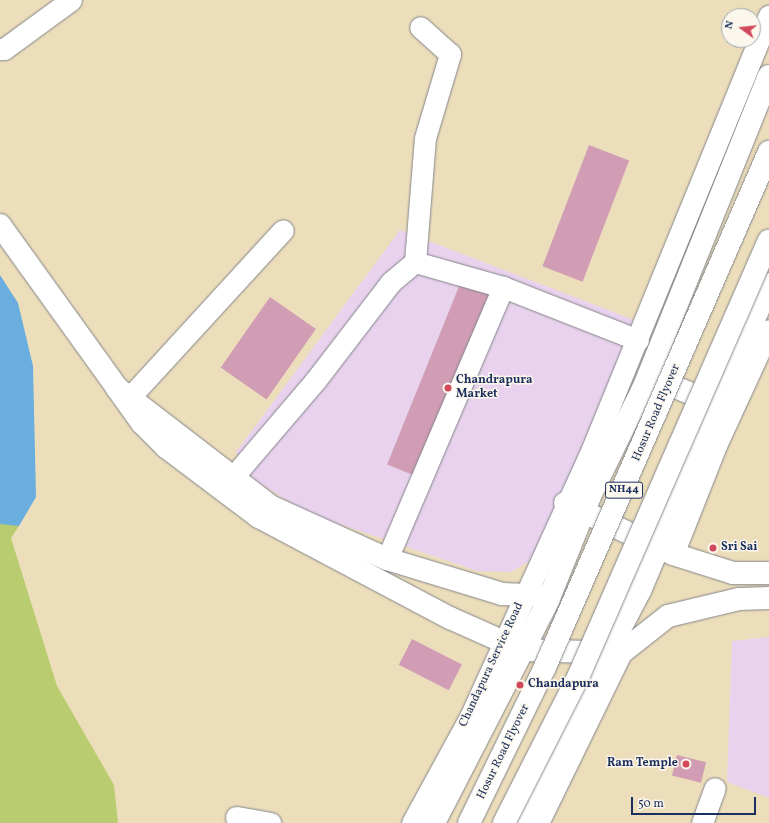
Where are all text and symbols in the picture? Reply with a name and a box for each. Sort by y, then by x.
north arrow [721,8,761,48]
text: N [722,19,738,31]
street label: Hosur Road Flyover [630,362,684,464]
place label: Chandrapura Market [456,374,533,402]
marker: Chandrapura Market [443,383,453,393]
road number: NH44 [605,481,643,499]
place label: Sri Sai [721,541,758,555]
marker: Sri Sai [708,543,718,553]
street label: Chandapura Service Road [457,600,527,730]
place label: Chandapura [528,678,599,692]
marker: Chandapura [515,680,525,690]
street label: Hosur Road Flyover [475,702,533,802]
place label: Ram Temple [607,757,678,771]
marker: Ram Temple [681,759,691,769]
scale bar [633,789,758,815]
text: 50 m [638,796,664,812]

